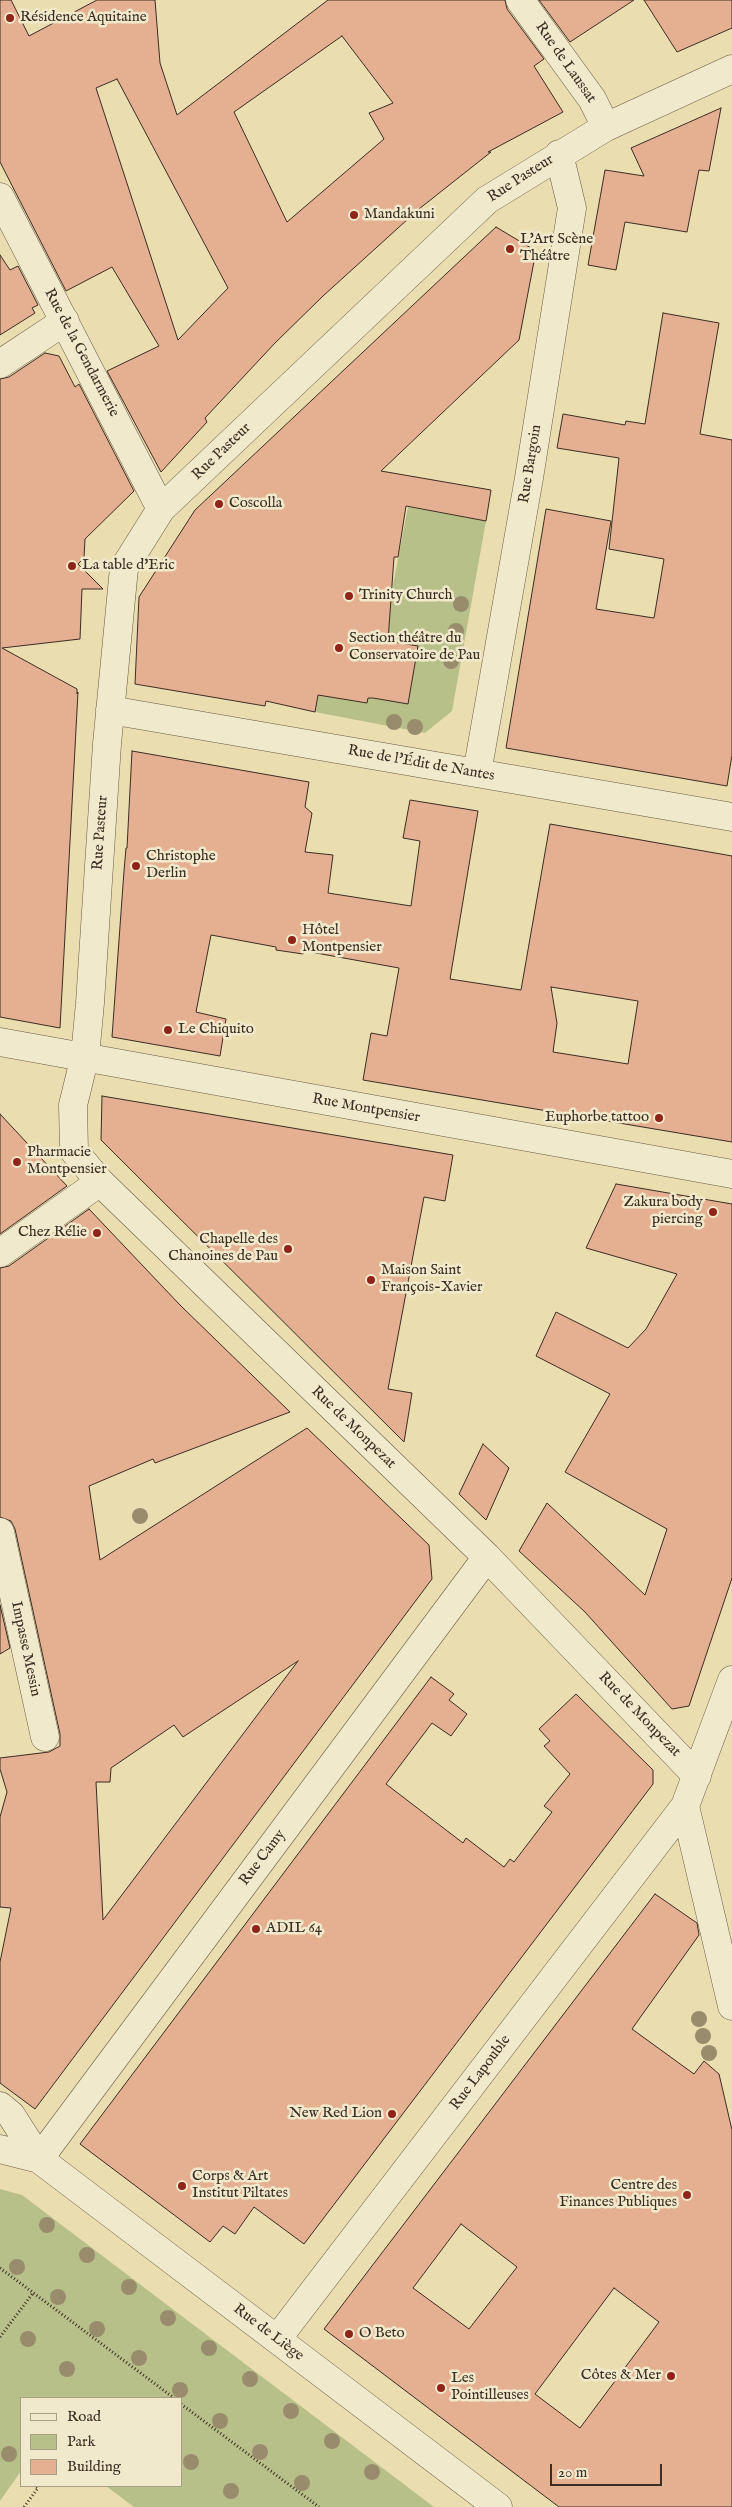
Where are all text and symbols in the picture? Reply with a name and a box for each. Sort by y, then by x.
place label: Résidence Aquitaine [20,9,147,27]
marker: Résidence Aquitaine [4,12,16,24]
street label: Rue de Laussat [531,19,599,107]
street label: Rue Pasteur [485,151,557,207]
place label: Mandakuni [364,206,435,224]
marker: Mandakuni [348,209,360,221]
place label: L'Art Scène Théâtre [520,231,593,266]
marker: L'Art Scène Théâtre [504,243,516,255]
street label: Rue de la Gendarmerie [40,286,122,420]
street label: Rue Pasteur [189,420,255,484]
street label: Rue Bargoin [516,423,546,505]
place label: Coscolla [229,495,282,513]
marker: Coscolla [213,498,225,510]
place label: La table d'Eric [82,557,175,575]
marker: La table d'Eric [66,560,78,572]
place label: Trinity Church [359,587,452,605]
marker: Trinity Church [343,590,355,602]
place label: Section théâtre du Conservatoire de Pau [349,630,480,665]
marker: Section théâtre du Conservatoire de Pau [333,642,345,654]
street label: Rue de l'Édit de Nantes [346,742,496,786]
street label: Rue Pasteur [89,795,113,871]
place label: Christophe Derlin [146,848,216,883]
marker: Christophe Derlin [130,860,142,872]
place label: Hôtel Montpensier [302,922,382,957]
marker: Hôtel Montpensier [286,934,298,946]
place label: Le Chiquito [178,1021,254,1039]
marker: Le Chiquito [162,1024,174,1036]
street label: Rue Montpensier [311,1091,421,1127]
place label: Euphorbe tattoo [545,1109,649,1127]
marker: Euphorbe tattoo [653,1112,665,1124]
place label: Pharmacie Montpensier [27,1144,107,1179]
marker: Pharmacie Montpensier [11,1156,23,1168]
place label: Zakura body piercing [624,1194,703,1229]
marker: Zakura body piercing [707,1206,719,1218]
place label: Chez Rélie [18,1224,87,1242]
marker: Chez Rélie [91,1227,103,1239]
place label: Chapelle des Chanoines de Pau [168,1231,278,1266]
marker: Chapelle des Chanoines de Pau [282,1243,294,1255]
place label: Maison Saint François-Xavier [381,1262,482,1297]
marker: Maison Saint François-Xavier [365,1274,377,1286]
street label: Rue de Monpezat [307,1383,399,1473]
street label: Impasse Messin [6,1600,44,1698]
street label: Rue de Monpezat [594,1669,684,1761]
street label: Rue Camy [236,1826,290,1890]
place label: ADIL 64 [266,1920,322,1938]
marker: ADIL 64 [250,1923,262,1935]
street label: Rue Lapouble [447,2032,515,2114]
place label: New Red Lion [289,2105,382,2123]
marker: New Red Lion [386,2108,398,2120]
place label: Corps & Art Institut Piltates [192,2168,288,2203]
place label: Centre des Finances Publiques [559,2177,677,2212]
marker: Corps & Art Institut Piltates [176,2180,188,2192]
marker: Centre des Finances Publiques [681,2189,693,2201]
street label: Rue de Liège [229,2301,307,2365]
place label: O Beto [359,2325,405,2343]
marker: O Beto [343,2328,355,2340]
place label: Côtes & Mer [581,2367,661,2385]
place label: Les Pointilleuses [451,2370,529,2405]
marker: Côtes & Mer [665,2370,677,2382]
marker: Les Pointilleuses [435,2382,447,2394]
legend [20,2397,182,2487]
text: Road [67,2407,101,2426]
text: Park [67,2432,96,2451]
scale bar [552,2454,664,2486]
text: Building [67,2457,121,2476]
text: 20 m [558,2463,587,2482]

